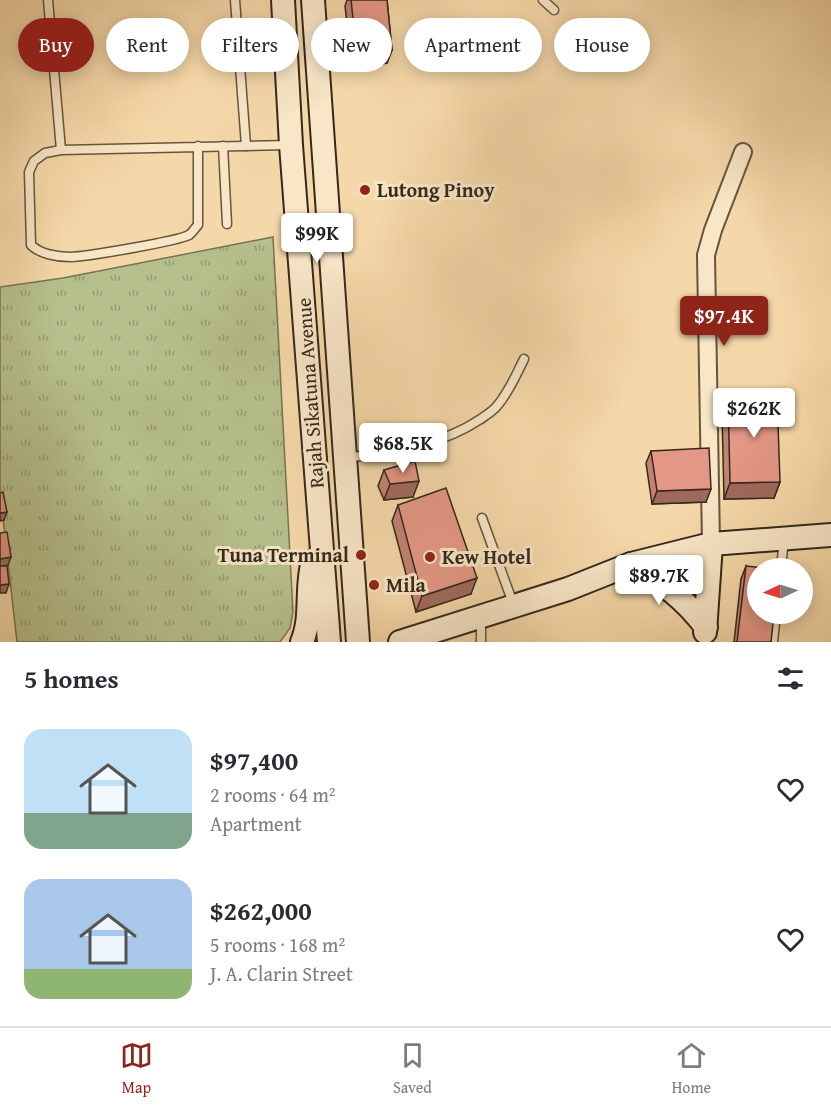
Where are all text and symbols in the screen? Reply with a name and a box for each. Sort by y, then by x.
chip: Buy [18,18,94,72]
chip: Rent [106,18,189,72]
chip: Filters [201,18,299,72]
chip: New [311,18,392,72]
chip: Apartment [404,18,542,72]
chip: House [554,18,650,72]
place label: Lutong Pinoy [377,175,495,204]
marker: Lutong Pinoy [358,183,372,197]
pin: $99K [281,213,353,264]
text: $99K [295,218,339,247]
pin: $97.4K [675,296,773,347]
street label: Rajah Sikatuna Avenue [288,297,331,489]
text: $97.4K [694,301,754,330]
pin: $262K [712,388,796,439]
text: $262K [727,393,781,422]
pin: $68.5K [354,423,452,474]
text: $68.5K [373,428,433,457]
place label: Tuna Terminal [218,540,349,569]
place label: Kew Hotel [442,542,531,571]
marker: Tuna Terminal [354,548,368,562]
marker: Kew Hotel [423,550,437,564]
pin: $89.7K [610,555,708,606]
north arrow [747,558,813,624]
map controls [747,558,813,624]
text: $89.7K [629,560,689,589]
place label: Mila [386,570,427,599]
marker: Mila [367,578,381,592]
text: 5 homes [24,659,119,698]
icon: filters [774,662,807,695]
text: $97,400 [210,741,298,780]
icon: home [72,753,144,825]
icon: heart [774,773,807,806]
text: 2 rooms · 64 m² [210,780,336,809]
text: Apartment [210,809,302,838]
text: $262,000 [210,891,312,930]
icon: home [72,903,144,975]
icon: heart [774,923,807,956]
text: 5 rooms · 168 m² [210,930,345,959]
text: J. A. Clarin Street [210,959,353,988]
tab: Map [120,1039,153,1099]
tab: Saved [393,1039,432,1099]
tab: Home [672,1039,711,1099]

